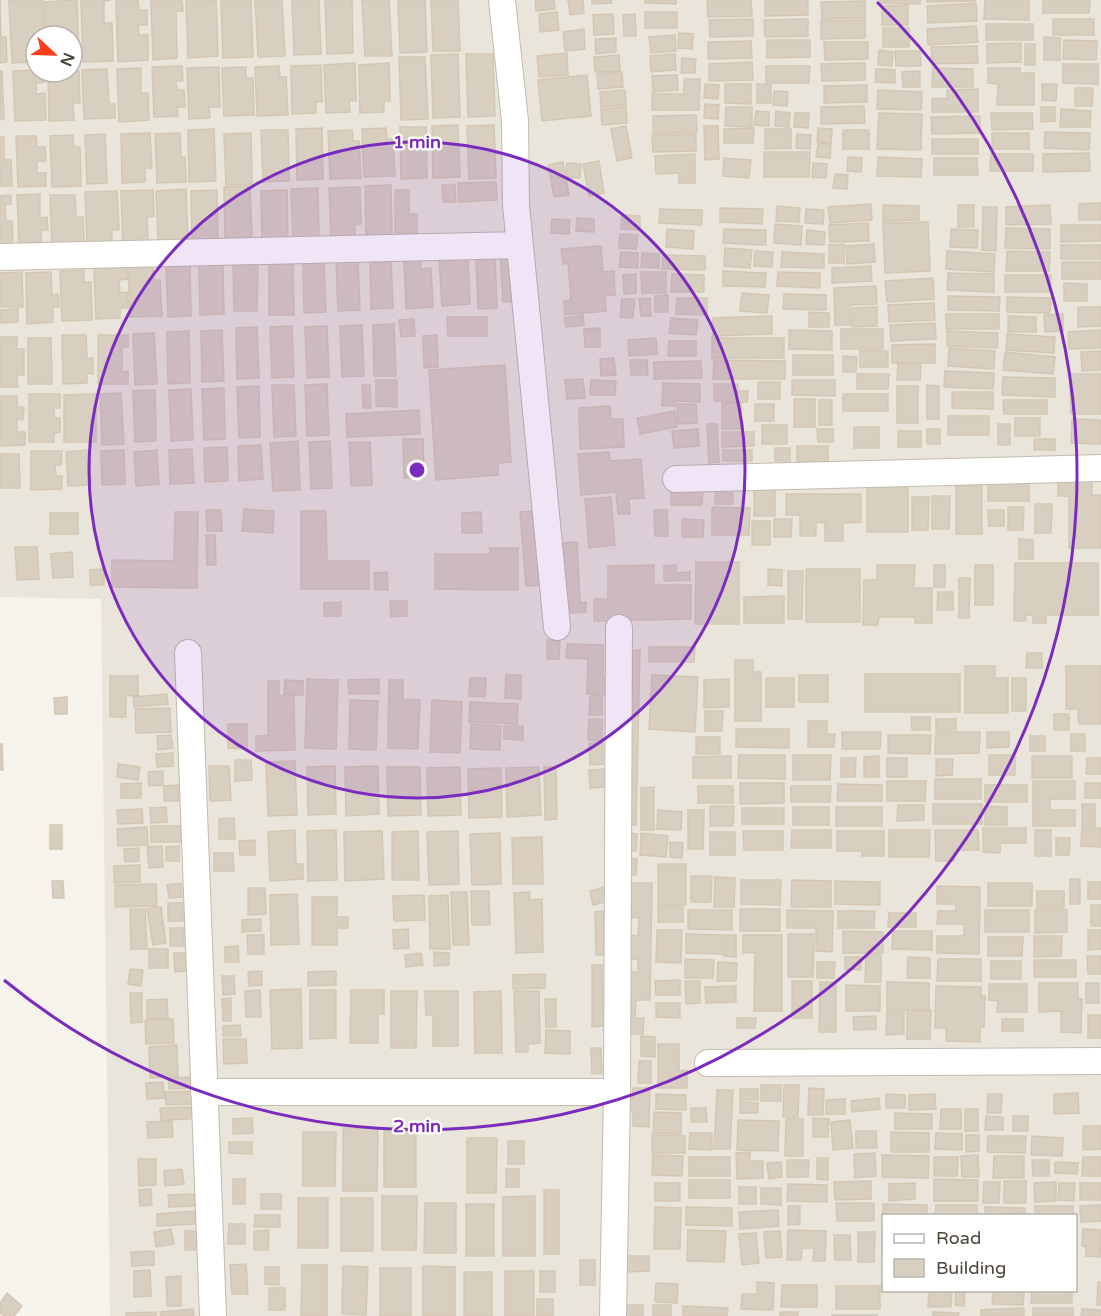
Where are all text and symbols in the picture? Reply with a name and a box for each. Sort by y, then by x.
north arrow [24,24,84,84]
text: N [55,50,79,69]
text: 1 min [393,131,441,153]
centre of rings [407,460,427,480]
text: 2 min [393,1115,441,1137]
legend [882,1214,1077,1292]
text: Road [936,1227,981,1249]
text: Building [936,1257,1006,1279]

